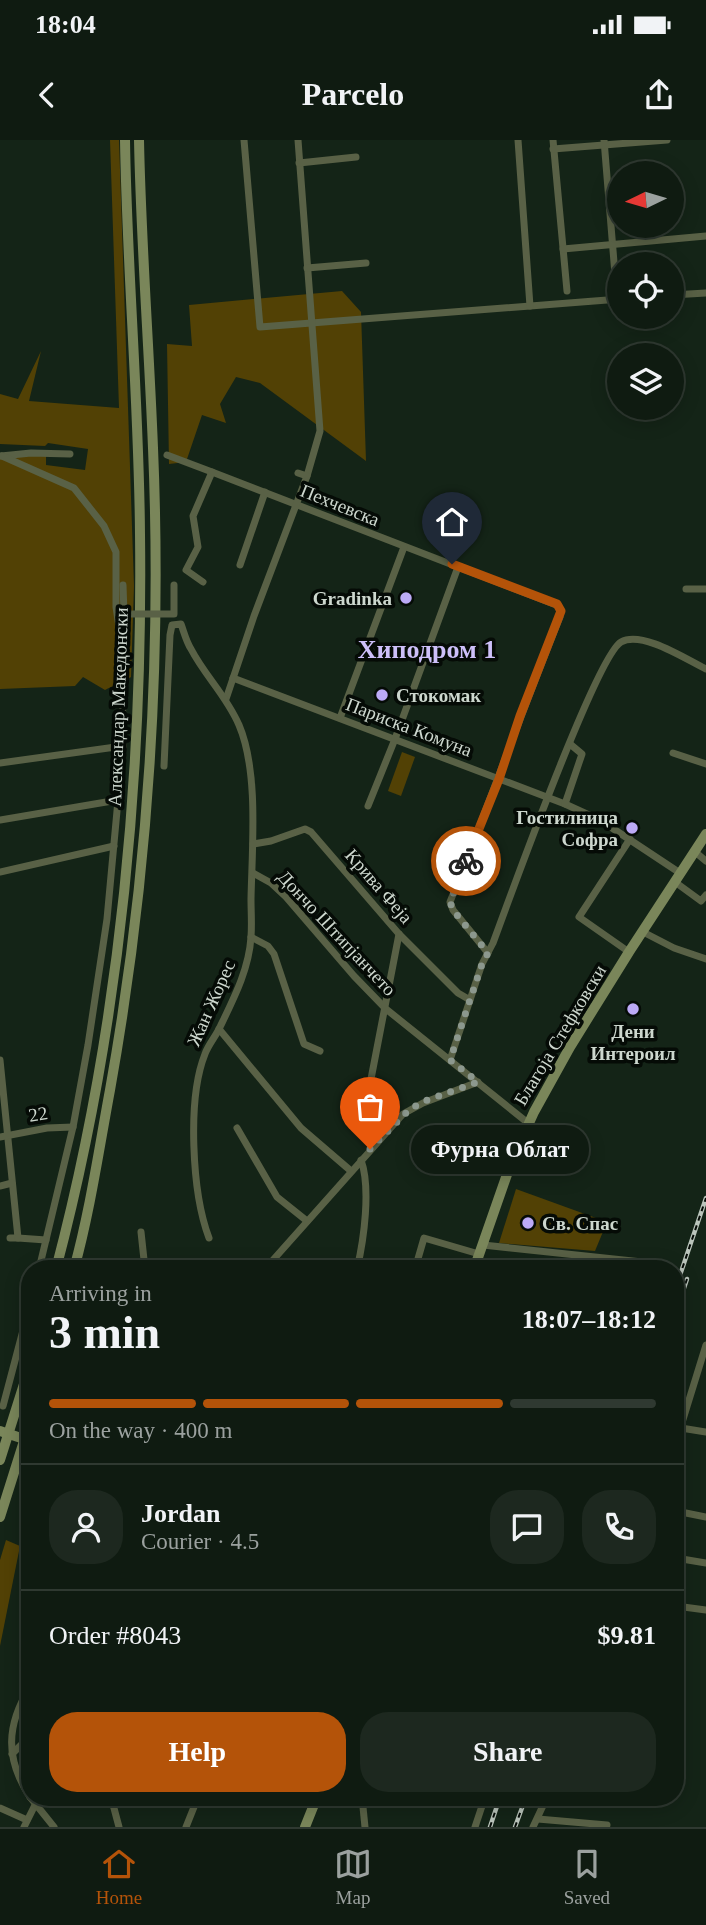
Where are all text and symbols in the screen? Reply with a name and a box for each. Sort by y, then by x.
text: 18:04 [35,10,96,39]
icon: back [28,76,66,114]
text: Parcelo [302,76,404,112]
icon: share [640,76,678,114]
north arrow [607,161,684,238]
map controls [607,161,684,420]
button: locate [607,252,684,329]
button: layers [607,343,684,420]
street label: Пехчевска [298,480,383,531]
pin [422,492,482,564]
icon: home [433,503,471,541]
place label: Gradinka [313,588,392,609]
marker: Gradinka [398,590,414,606]
street label: Александар Македонски [104,607,132,807]
district label: Хиподром 1 [358,635,496,664]
place label: Стокомак [396,685,481,706]
marker: Стокомак [374,687,390,703]
street label: Париска Комуна [343,693,476,761]
place label: Гостилница Софра [516,807,618,850]
marker: Гостилница Софра [624,820,640,836]
courier [431,826,501,896]
icon: bike [447,842,485,880]
street label: Крива Феја [341,845,417,928]
street label: Дончо Штипјанчето [274,866,400,1000]
street label: Жан Жорес [183,957,239,1049]
street label: Благоја Стефковски [510,961,610,1109]
marker: Дени Интероил [625,1001,641,1017]
place label: Дени Интероил [590,1021,676,1064]
pin [340,1077,400,1149]
icon: bag [351,1088,389,1126]
street label: 22 [27,1102,49,1126]
callout: Фурна Облат [412,1124,590,1174]
text: Фурна Облат [431,1137,569,1162]
place label: Св. Спас [542,1213,618,1234]
marker: Св. Спас [520,1215,536,1231]
text: Arriving in [49,1281,152,1306]
text: 18:07–18:12 [522,1305,656,1334]
text: 3 min [49,1307,160,1358]
text: On the way · 400 m [49,1418,232,1443]
button: person [49,1490,123,1564]
button: chat [490,1490,564,1564]
button: phone [582,1490,656,1564]
text: Jordan [141,1499,220,1528]
text: Courier · 4.5 [141,1529,259,1554]
text: Order #8043 [49,1621,181,1650]
text: $9.81 [598,1621,656,1650]
button: Help [49,1712,346,1792]
button: Share [360,1712,656,1792]
tab: Home [96,1845,142,1909]
tab: Map [334,1845,372,1909]
tab: Saved [564,1845,610,1909]

